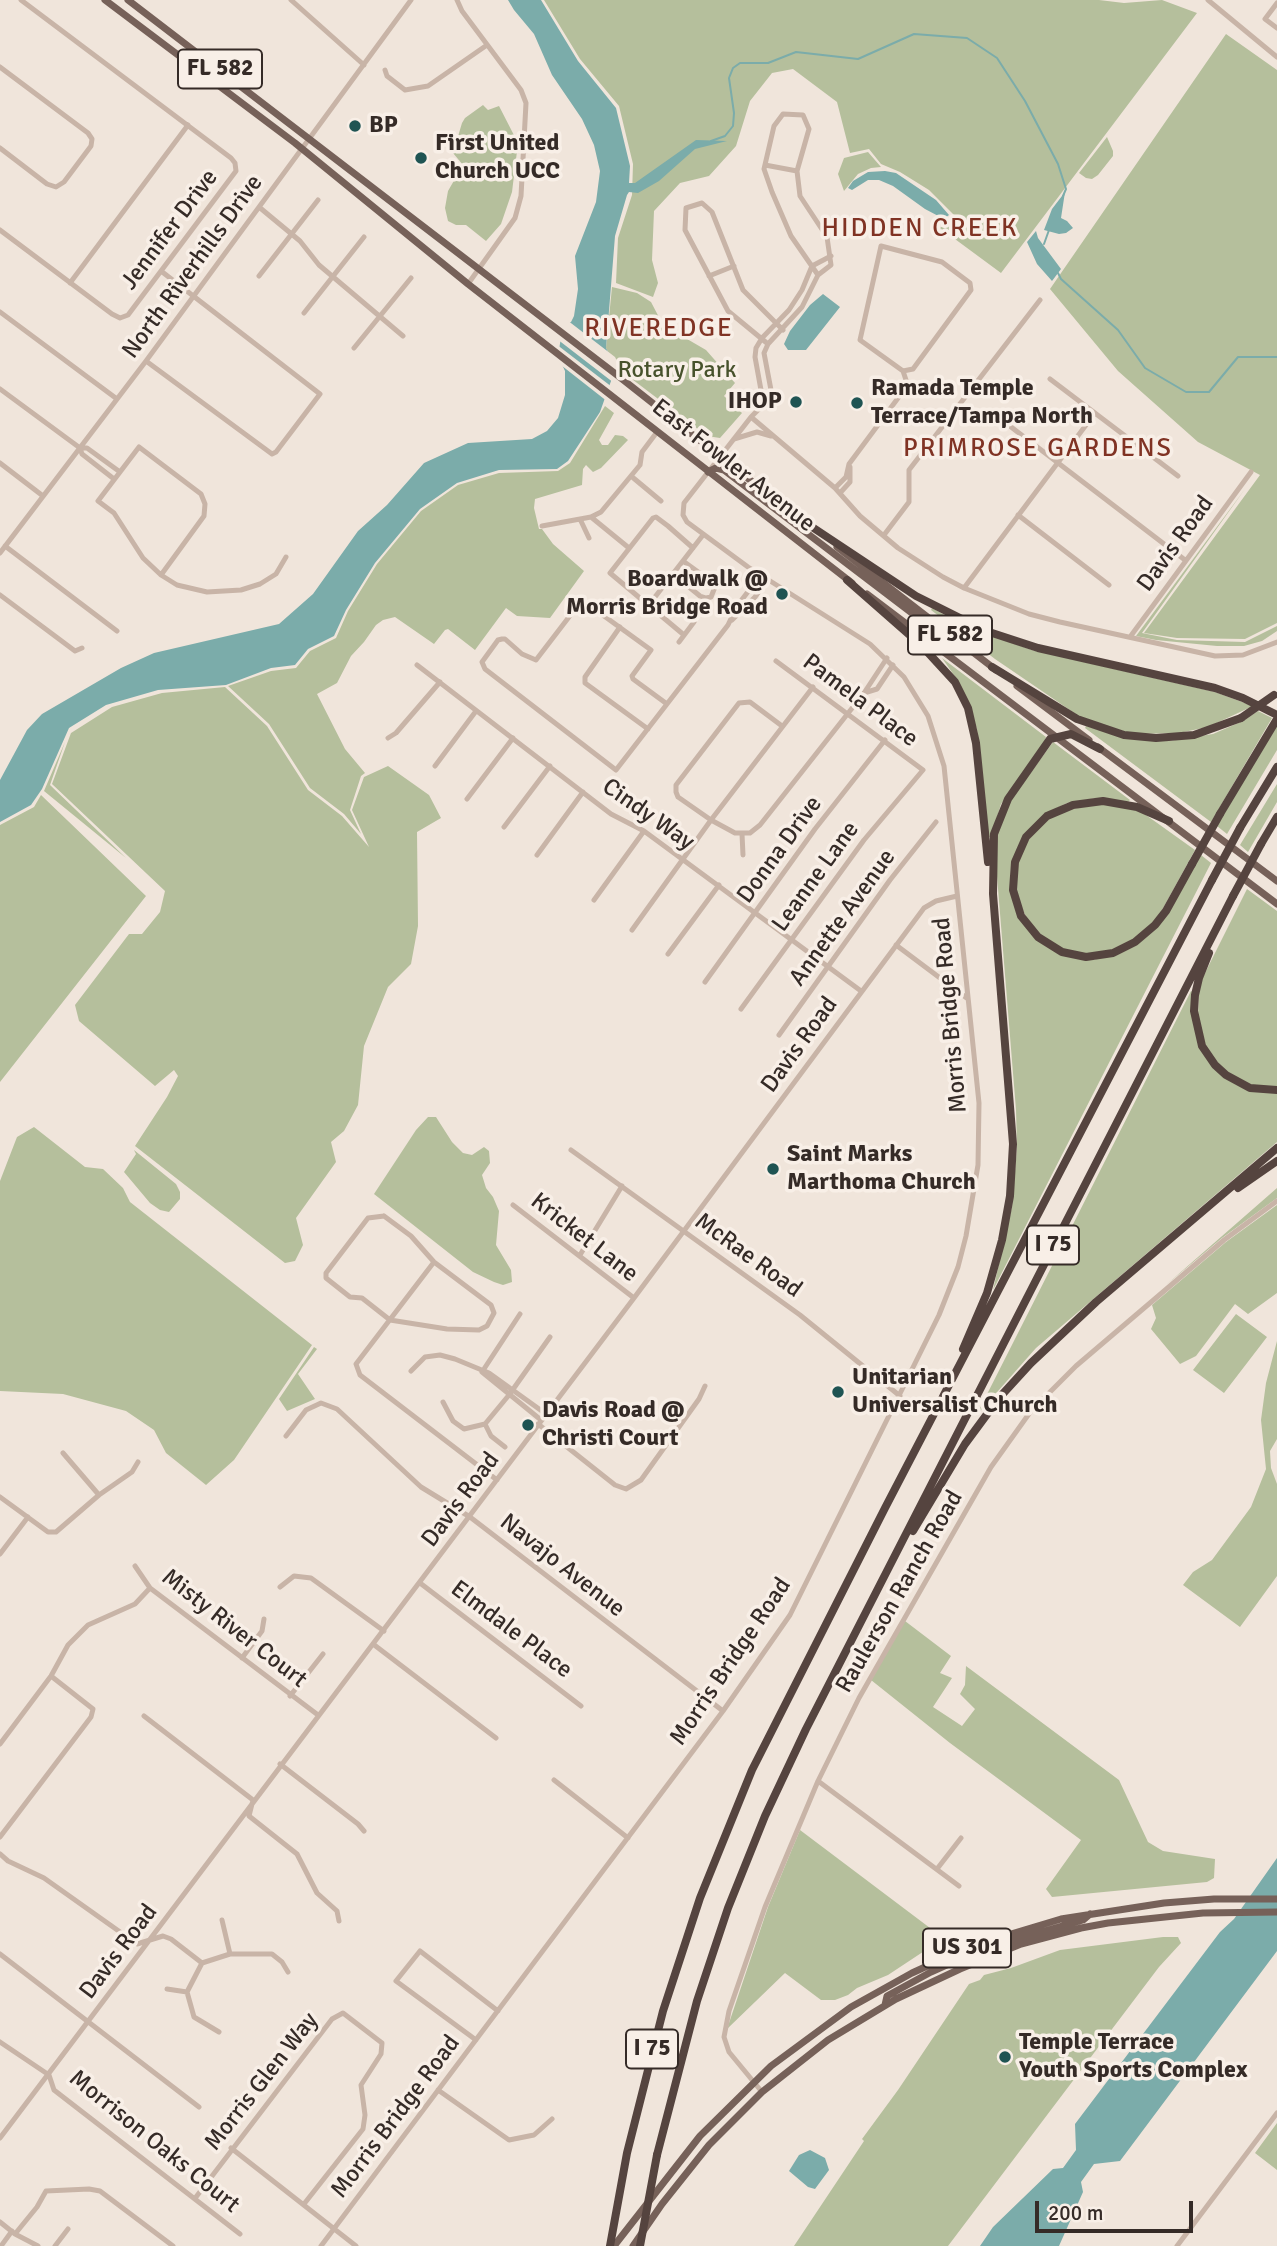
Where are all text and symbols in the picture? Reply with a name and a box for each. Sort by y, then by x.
road number: FL 582 [178,50,262,88]
place label: BP [369,112,398,140]
marker: BP [347,118,363,134]
place label: First United Church UCC [435,130,560,186]
marker: First United Church UCC [413,150,429,166]
street label: Jennifer Drive [115,164,225,296]
street label: North Riverhills Drive [117,170,269,364]
district label: HIDDEN CREEK [823,213,1017,245]
district label: RIVEREDGE [585,313,733,345]
park label: Rotary Park [618,357,736,385]
place label: Ramada Temple Terrace/Tampa North [871,375,1093,431]
place label: IHOP [728,388,782,416]
street label: East Fowler Avenue [646,393,820,539]
marker: IHOP [788,394,804,410]
marker: Ramada Temple Terrace/Tampa North [849,395,865,411]
district label: PRIMROSE GARDENS [905,433,1171,465]
street label: Davis Road [1132,490,1220,598]
place label: Boardwalk @ Morris Bridge Road [566,566,768,622]
marker: Boardwalk @ Morris Bridge Road [774,586,790,602]
road number: FL 582 [908,615,992,654]
street label: Pamela Place [797,648,923,754]
street label: Cindy Way [596,773,700,857]
street label: Donna Drive [732,791,828,909]
street label: Leanne Lane [766,816,866,938]
street label: Annette Avenue [784,844,902,992]
street label: Morris Bridge Road [928,916,974,1114]
street label: Davis Road [756,991,844,1099]
place label: Saint Marks Marthoma Church [787,1141,976,1197]
marker: Saint Marks Marthoma Church [765,1161,781,1177]
street label: Kricket Lane [525,1187,643,1289]
street label: McRae Road [689,1207,807,1305]
road number: I 75 [1027,1226,1079,1264]
place label: Unitarian Universalist Church [852,1364,1058,1420]
marker: Unitarian Universalist Church [830,1384,846,1400]
place label: Davis Road @ Christi Court [542,1397,685,1453]
marker: Davis Road @ Christi Court [520,1417,536,1433]
street label: Davis Road [416,1447,506,1553]
street label: Raulerson Ranch Road [830,1486,970,1698]
street label: Navajo Avenue [494,1508,630,1624]
street label: Misty River Court [156,1563,312,1695]
street label: Morris Bridge Road [664,1573,798,1751]
street label: Elmdale Place [445,1575,577,1685]
street label: Davis Road [74,1899,164,2005]
road number: US 301 [923,1928,1011,1968]
street label: Morris Glen Way [199,2007,325,2157]
place label: Temple Terrace Youth Sports Complex [1019,2029,1248,2085]
street label: Morris Bridge Road [325,2030,467,2204]
road number: I 75 [626,2030,678,2068]
marker: Temple Terrace Youth Sports Complex [997,2049,1013,2065]
street label: Morrison Oaks Court [63,2064,245,2220]
scale bar [1039,2186,1196,2230]
text: 200 m [1048,2200,1103,2226]

